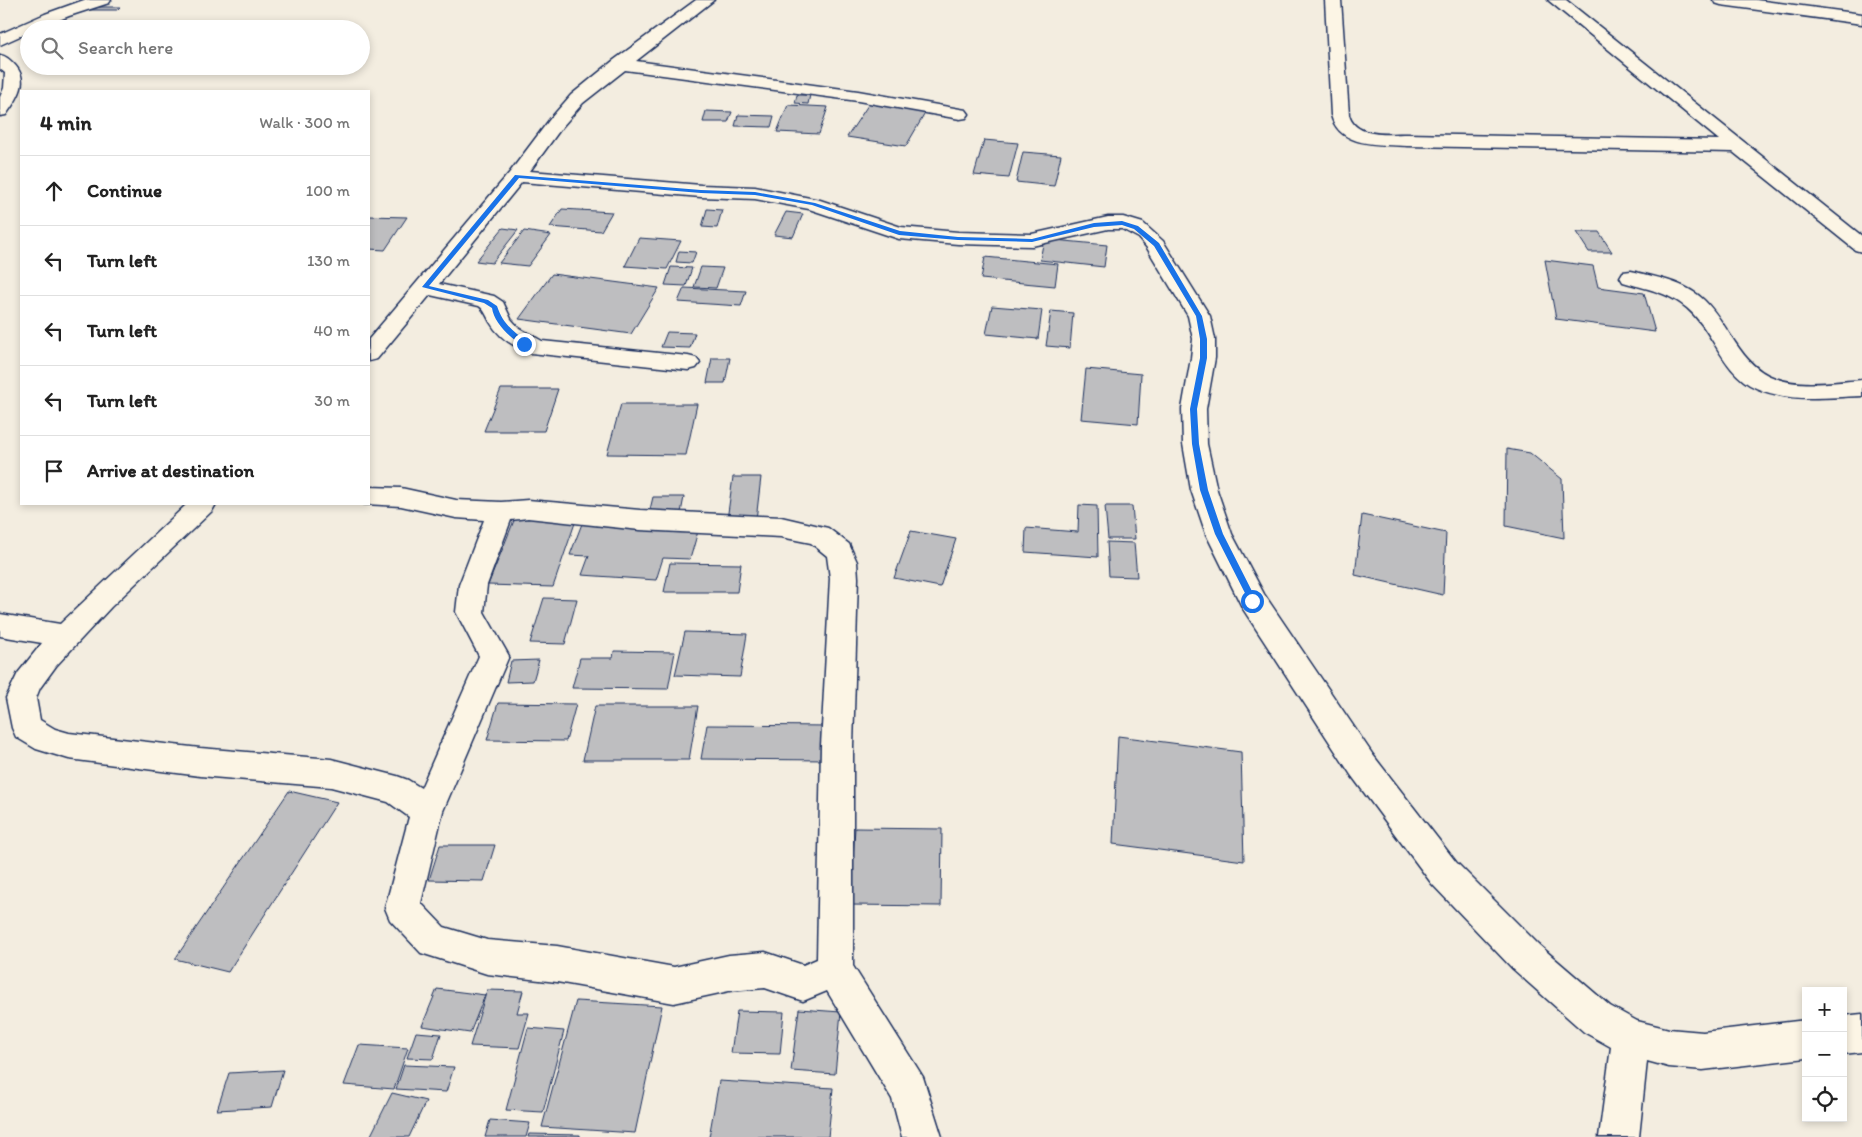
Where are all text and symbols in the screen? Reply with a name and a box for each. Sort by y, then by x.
search box [20,20,370,75]
icon: search [38,34,66,62]
text: Search here [78,36,173,59]
text: 4 min [40,110,92,135]
text: Walk · 300 m [259,113,350,132]
icon: ahead [40,177,68,205]
text: Continue [87,179,162,202]
text: 100 m [306,181,350,200]
icon: left [40,247,68,275]
text: Turn left [87,249,157,272]
text: 130 m [307,251,350,270]
icon: left [40,317,68,345]
text: Turn left [87,319,157,342]
text: 40 m [313,321,350,340]
route end [513,333,536,356]
icon: left [40,387,68,415]
text: Turn left [87,389,157,412]
text: 30 m [314,391,350,410]
icon: arrive [40,457,68,485]
text: Arrive at destination [87,459,254,482]
route start [1241,590,1264,613]
map controls [1802,987,1847,1122]
button: + [1802,987,1847,1032]
button: − [1802,1032,1847,1077]
button: locate [1802,1077,1847,1122]

